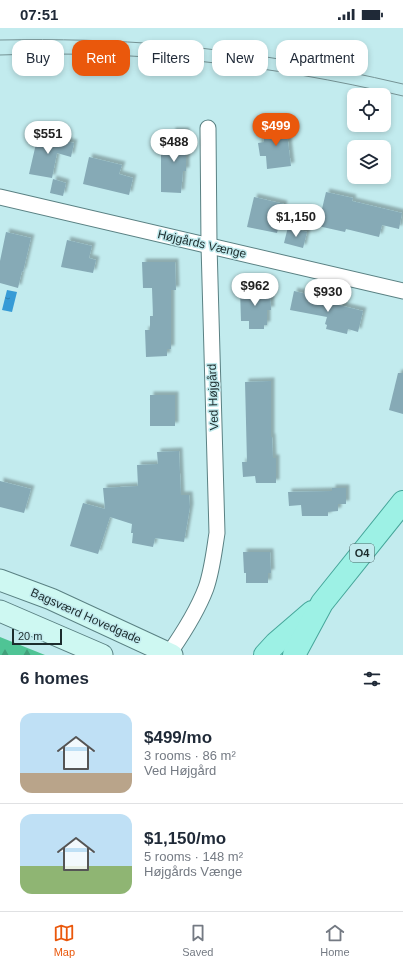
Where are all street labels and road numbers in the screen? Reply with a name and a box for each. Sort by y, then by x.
street label: Højgårds Vænge [156,227,248,261]
street label: Ved Højgård [205,363,221,431]
road number: O4 [350,544,374,562]
street label: Bagsværd Hovedgade [29,585,144,647]

